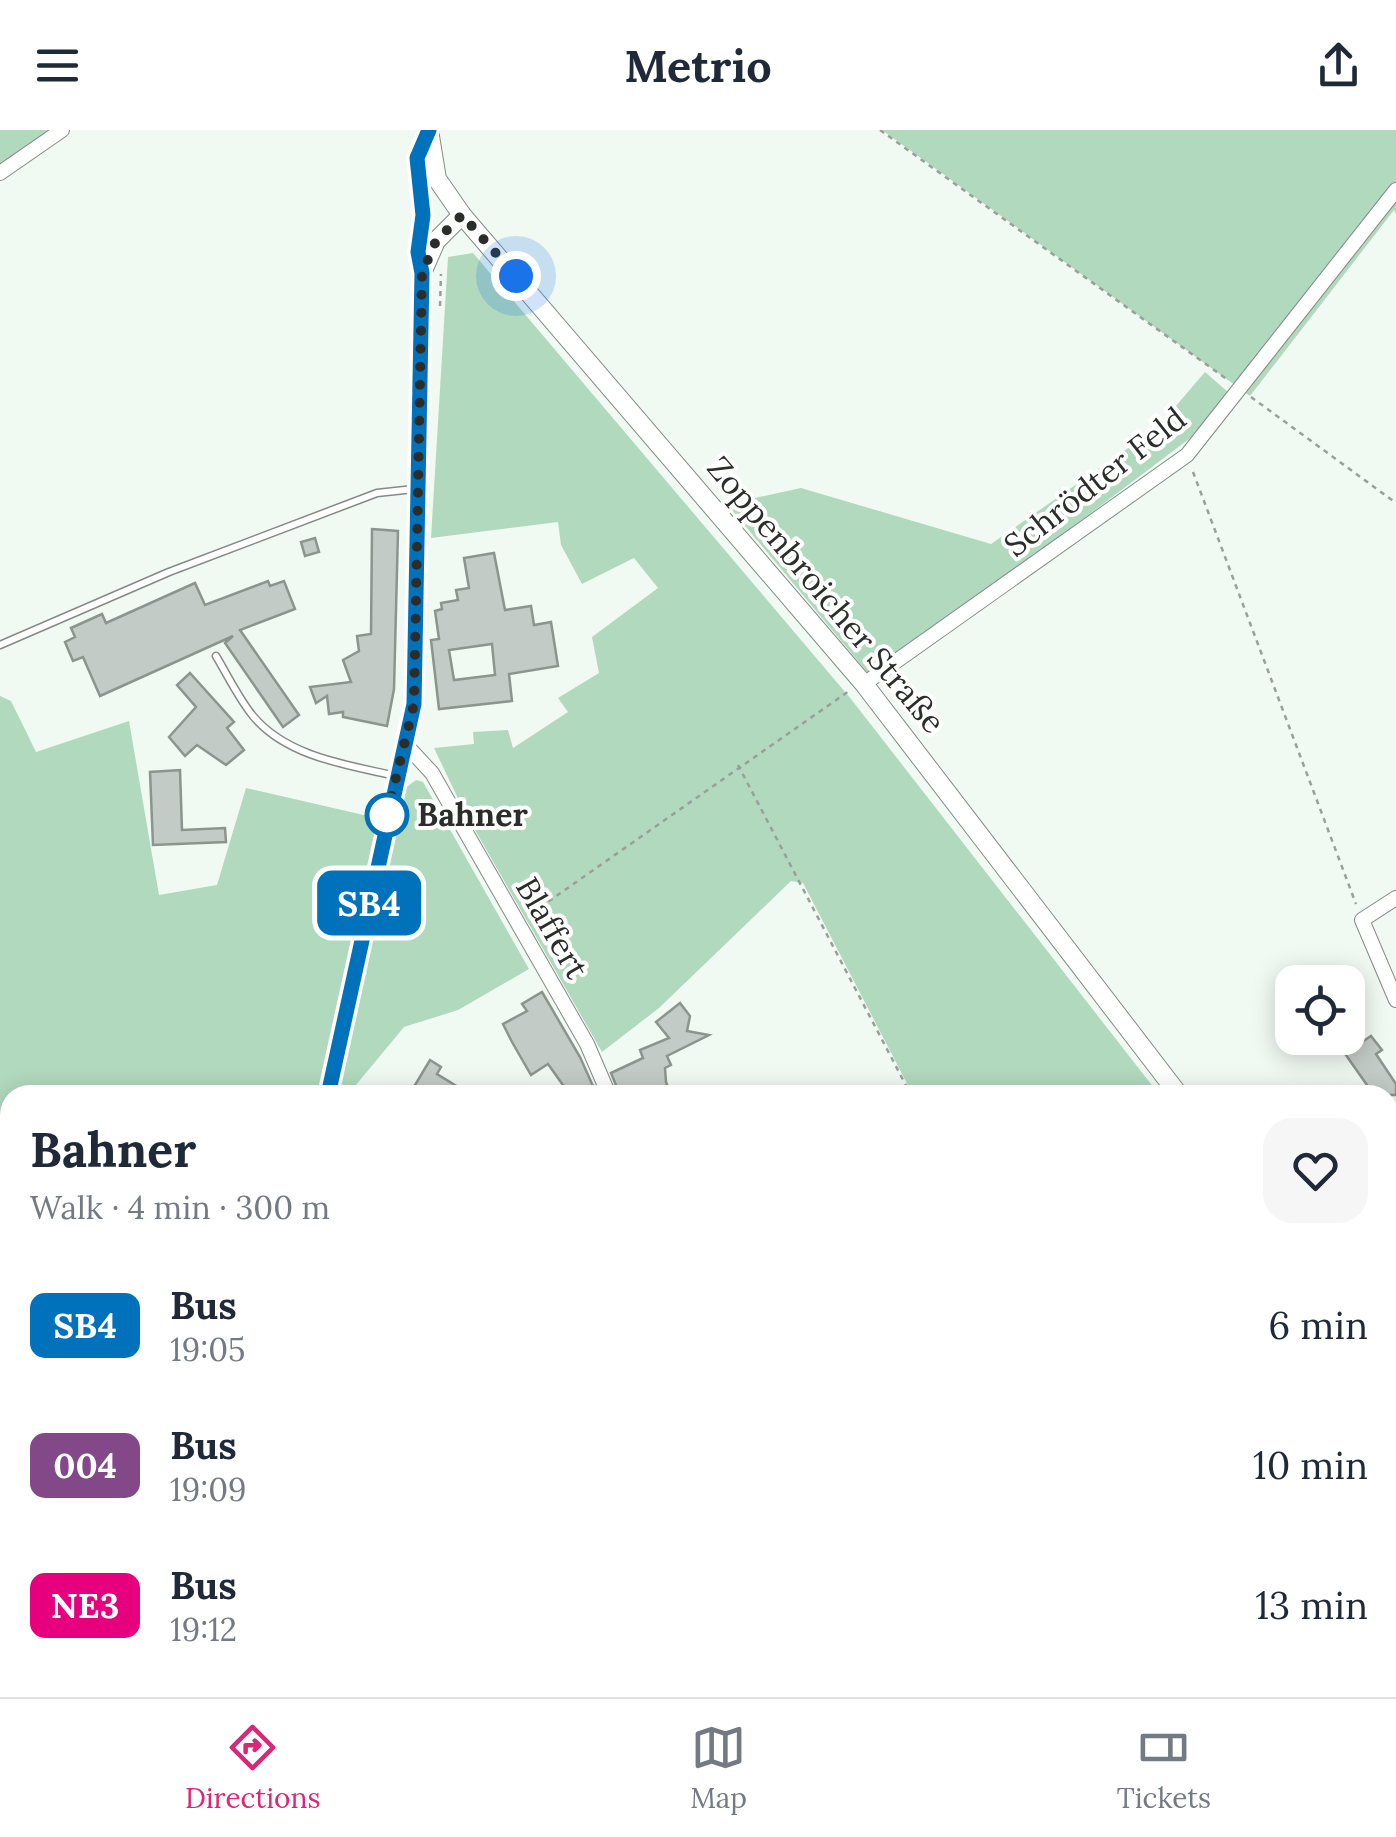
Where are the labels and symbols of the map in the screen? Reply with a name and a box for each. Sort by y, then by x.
your location [491,251,541,301]
street label: Schrödter Feld [995,398,1194,565]
street label: Zoppenbroicher Straße [699,448,954,741]
marker: Bahner [366,794,408,836]
place label: Bahner [417,794,528,835]
line badge: SB4 [312,870,426,936]
street label: Blaffert [507,870,598,986]

